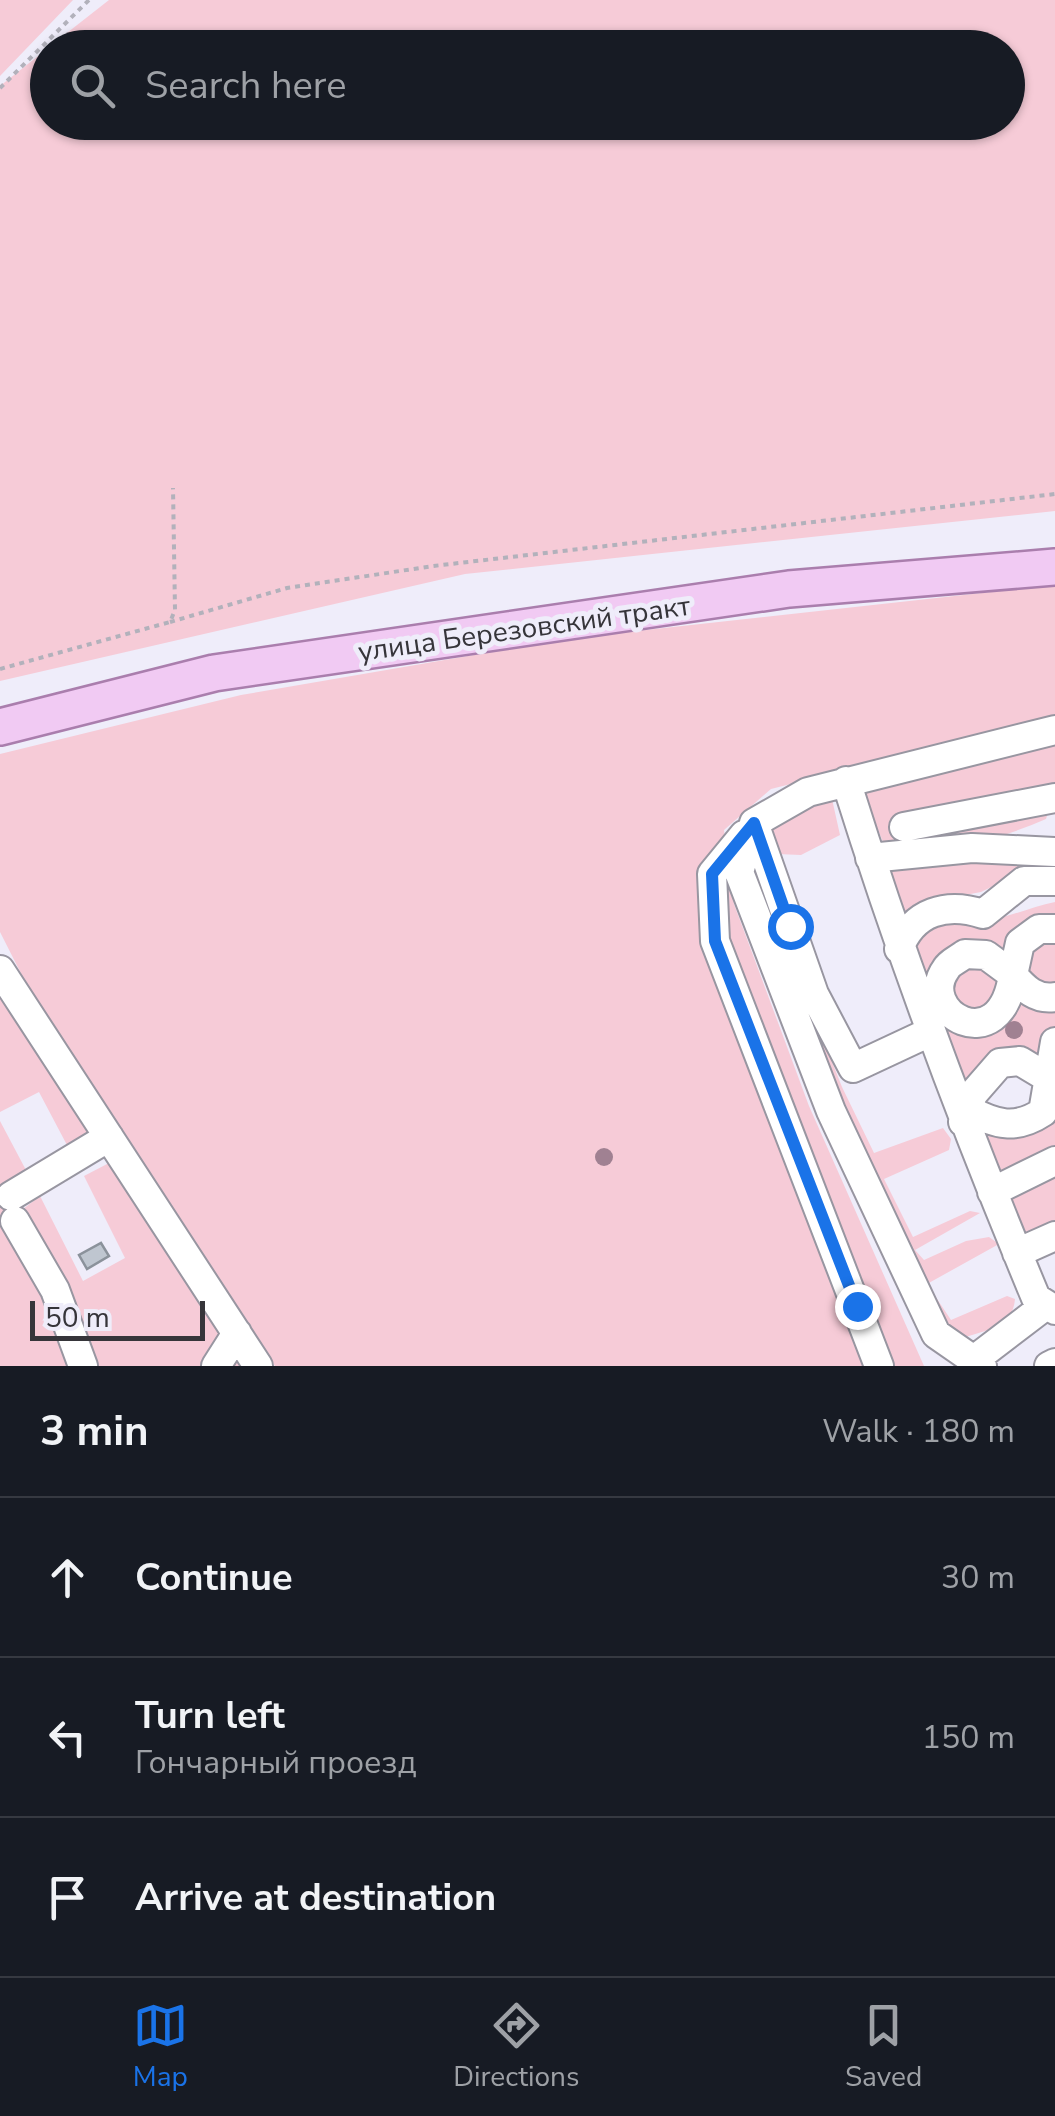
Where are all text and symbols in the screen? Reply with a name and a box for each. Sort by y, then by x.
search box [30,30,1025,140]
icon: search [65,58,120,113]
text: Search here [145,60,346,111]
street label: улица Березовский тракт [356,587,693,671]
route start [768,904,814,950]
route end [835,1284,881,1330]
scale bar [30,1296,205,1340]
text: 50 m [45,1299,110,1337]
text: 3 min [40,1403,149,1460]
text: Walk · 180 m [822,1410,1015,1453]
icon: ahead [40,1550,95,1605]
text: Continue [135,1552,293,1603]
text: 30 m [941,1556,1015,1599]
text: Turn left [135,1690,285,1741]
icon: left [40,1710,95,1765]
text: 150 m [922,1716,1015,1759]
text: Гончарный проезд [135,1741,417,1784]
icon: arrive [40,1870,95,1925]
text: Arrive at destination [135,1872,496,1923]
tab: Map [133,1998,188,2096]
tab: Directions [453,1998,579,2096]
tab: Saved [845,1998,922,2096]

